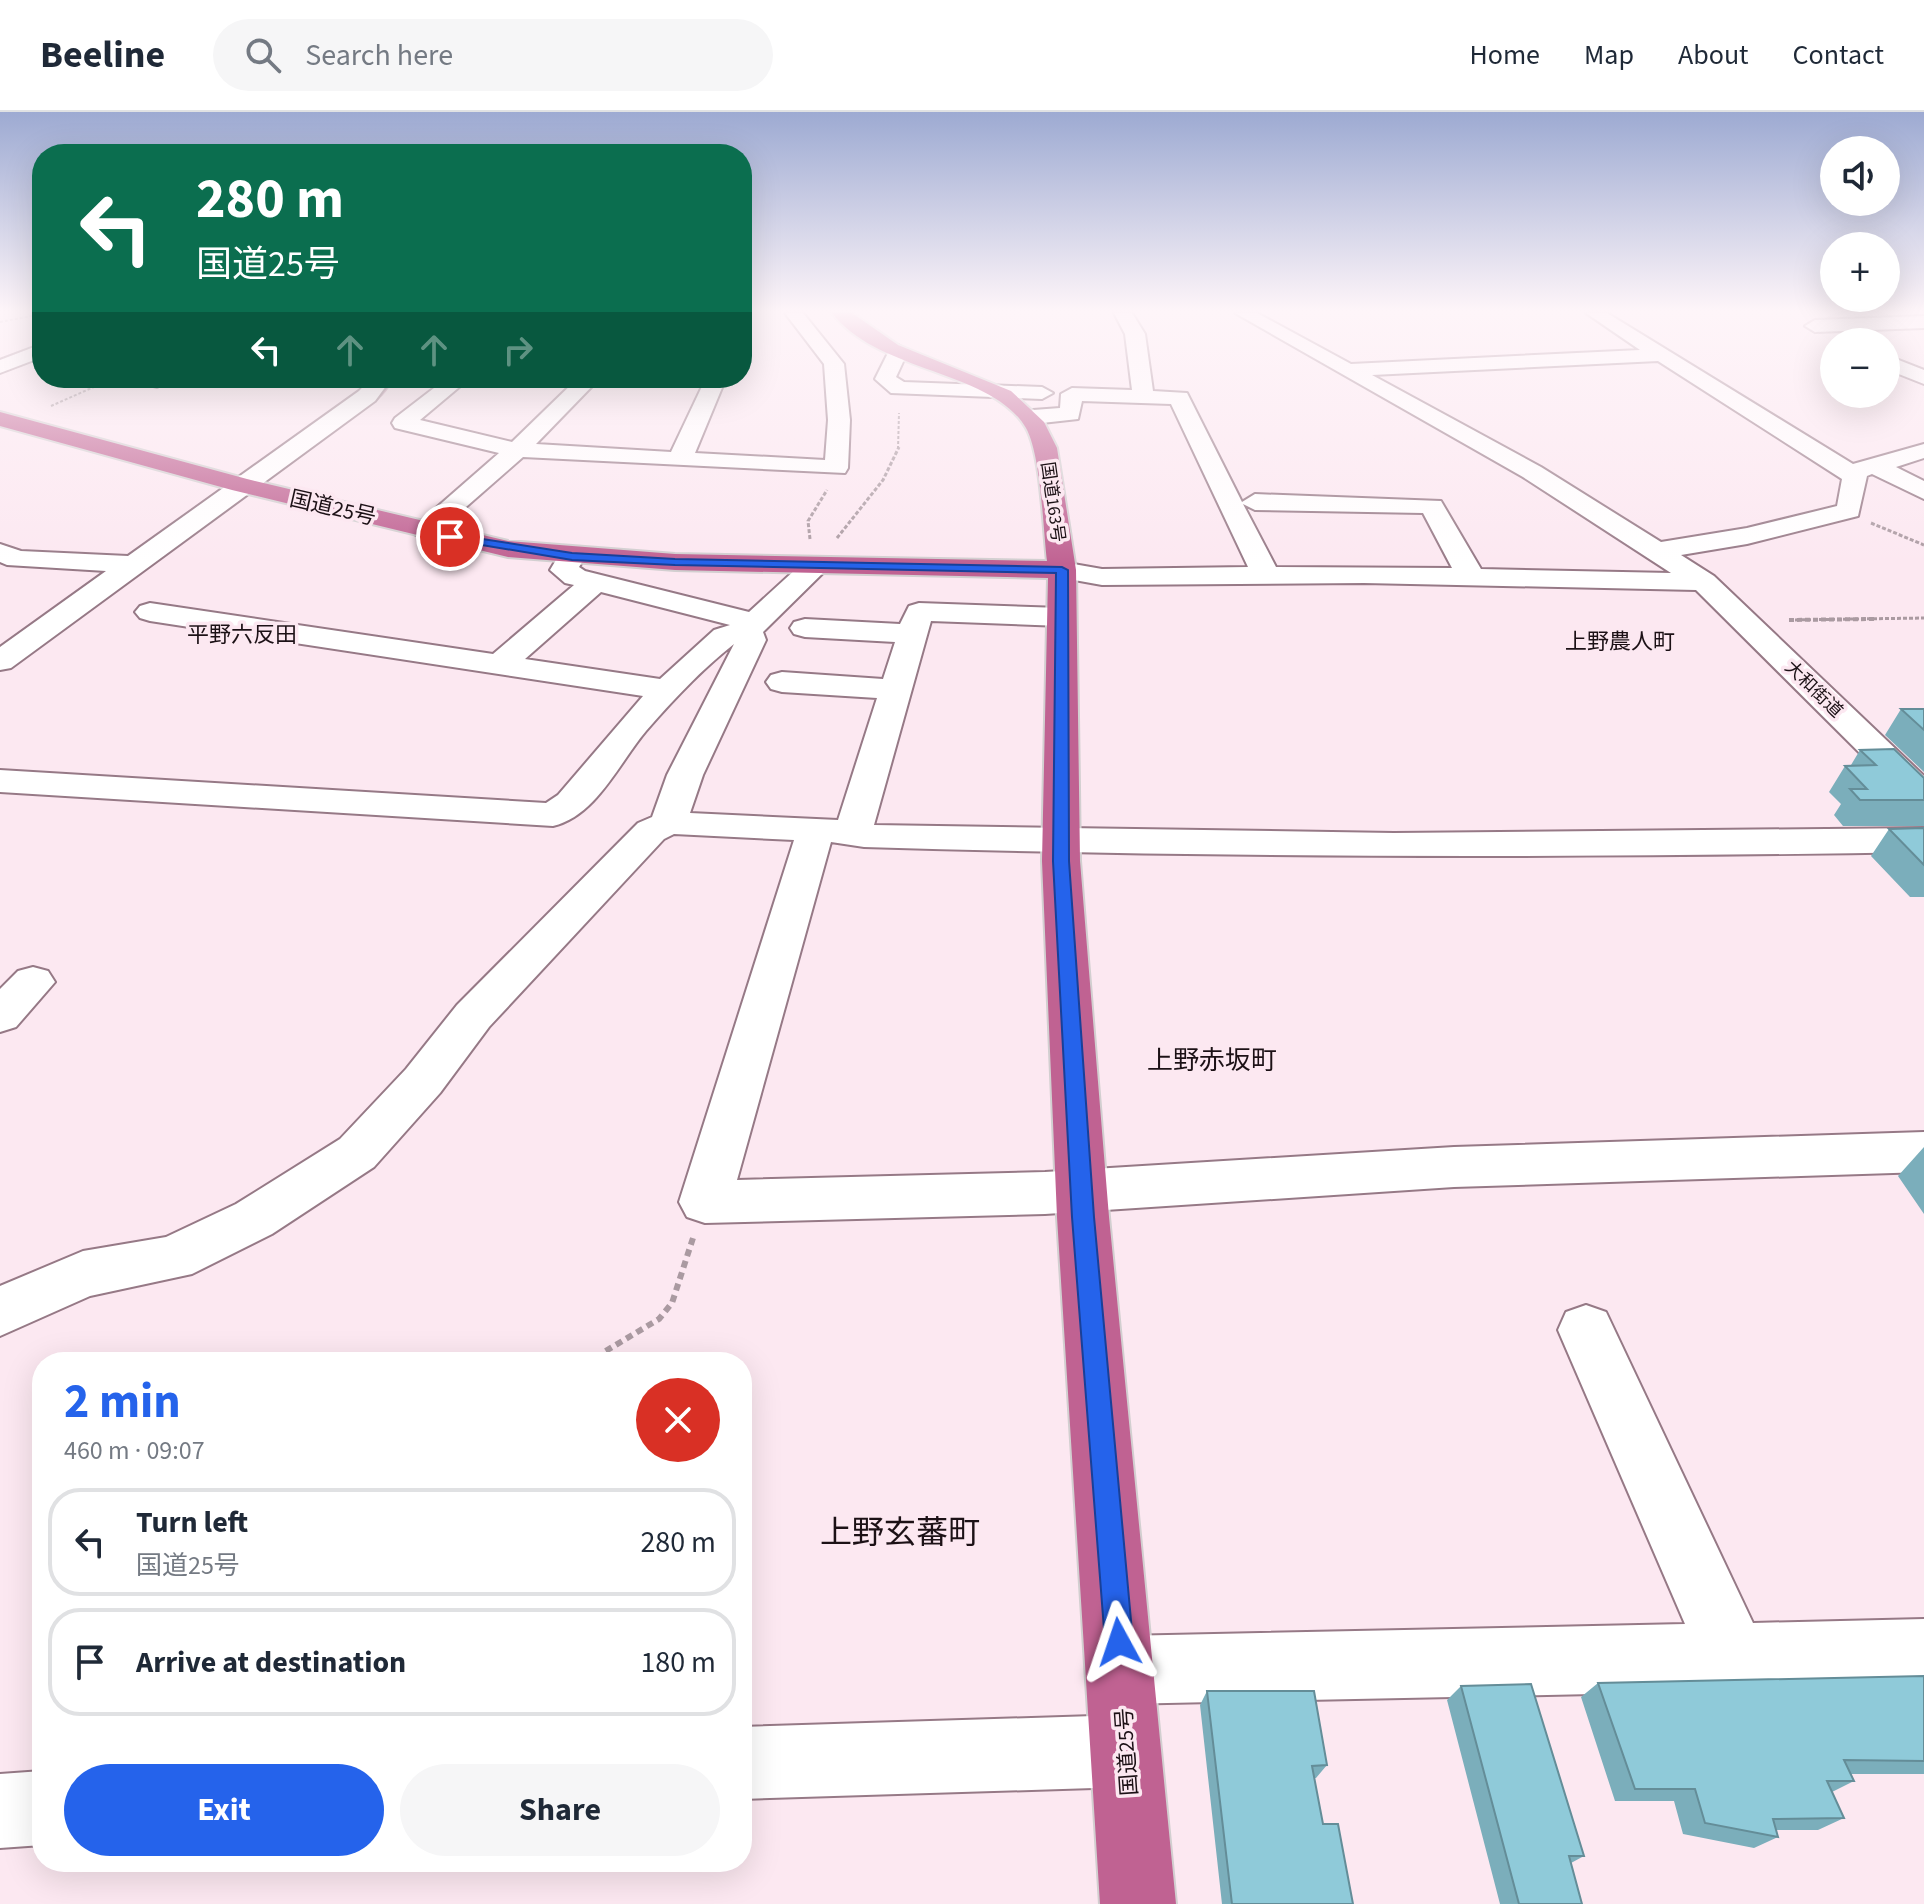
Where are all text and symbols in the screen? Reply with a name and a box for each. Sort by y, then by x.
search box [213,19,773,91]
text: Beeline [40,28,165,82]
icon: search [241,33,285,77]
text: Search here [305,34,453,77]
text: Home [1469,35,1540,75]
text: Map [1584,35,1634,75]
text: About [1678,35,1749,75]
text: Contact [1793,35,1884,75]
map controls [1820,136,1900,408]
button: sound [1820,136,1900,216]
text: 280 m [196,160,344,239]
icon: left [64,176,168,280]
button: + [1820,232,1900,312]
text: 国道25号 [196,239,340,290]
icon: left [244,328,288,372]
icon: ahead [328,328,372,372]
icon: ahead [412,328,456,372]
icon: right [496,328,540,372]
button: − [1820,328,1900,408]
street label: 国道163号 [1035,460,1071,544]
street label: 国道25号 [286,483,379,533]
pin [416,503,484,571]
icon: arrive [428,515,472,559]
district label: 平野六反田 [187,619,297,651]
district label: 上野農人町 [1565,626,1675,658]
street label: 大和街道 [1779,655,1848,723]
district label: 上野赤坂町 [1147,1042,1277,1079]
text: 2 min [64,1368,181,1436]
button: close [636,1378,720,1462]
text: 460 m · 09:07 [64,1432,205,1469]
text: Turn left [136,1501,248,1544]
district label: 上野玄蕃町 [820,1510,980,1556]
icon: left [68,1520,112,1564]
text: 280 m [640,1521,716,1564]
text: 国道25号 [136,1547,240,1584]
position arrow [1077,1600,1161,1684]
icon: arrive [68,1640,112,1684]
text: Arrive at destination [136,1641,406,1684]
text: 180 m [640,1641,716,1684]
street label: 国道25号 [1108,1707,1146,1797]
button: Exit [64,1764,384,1856]
button: Share [400,1764,720,1856]

